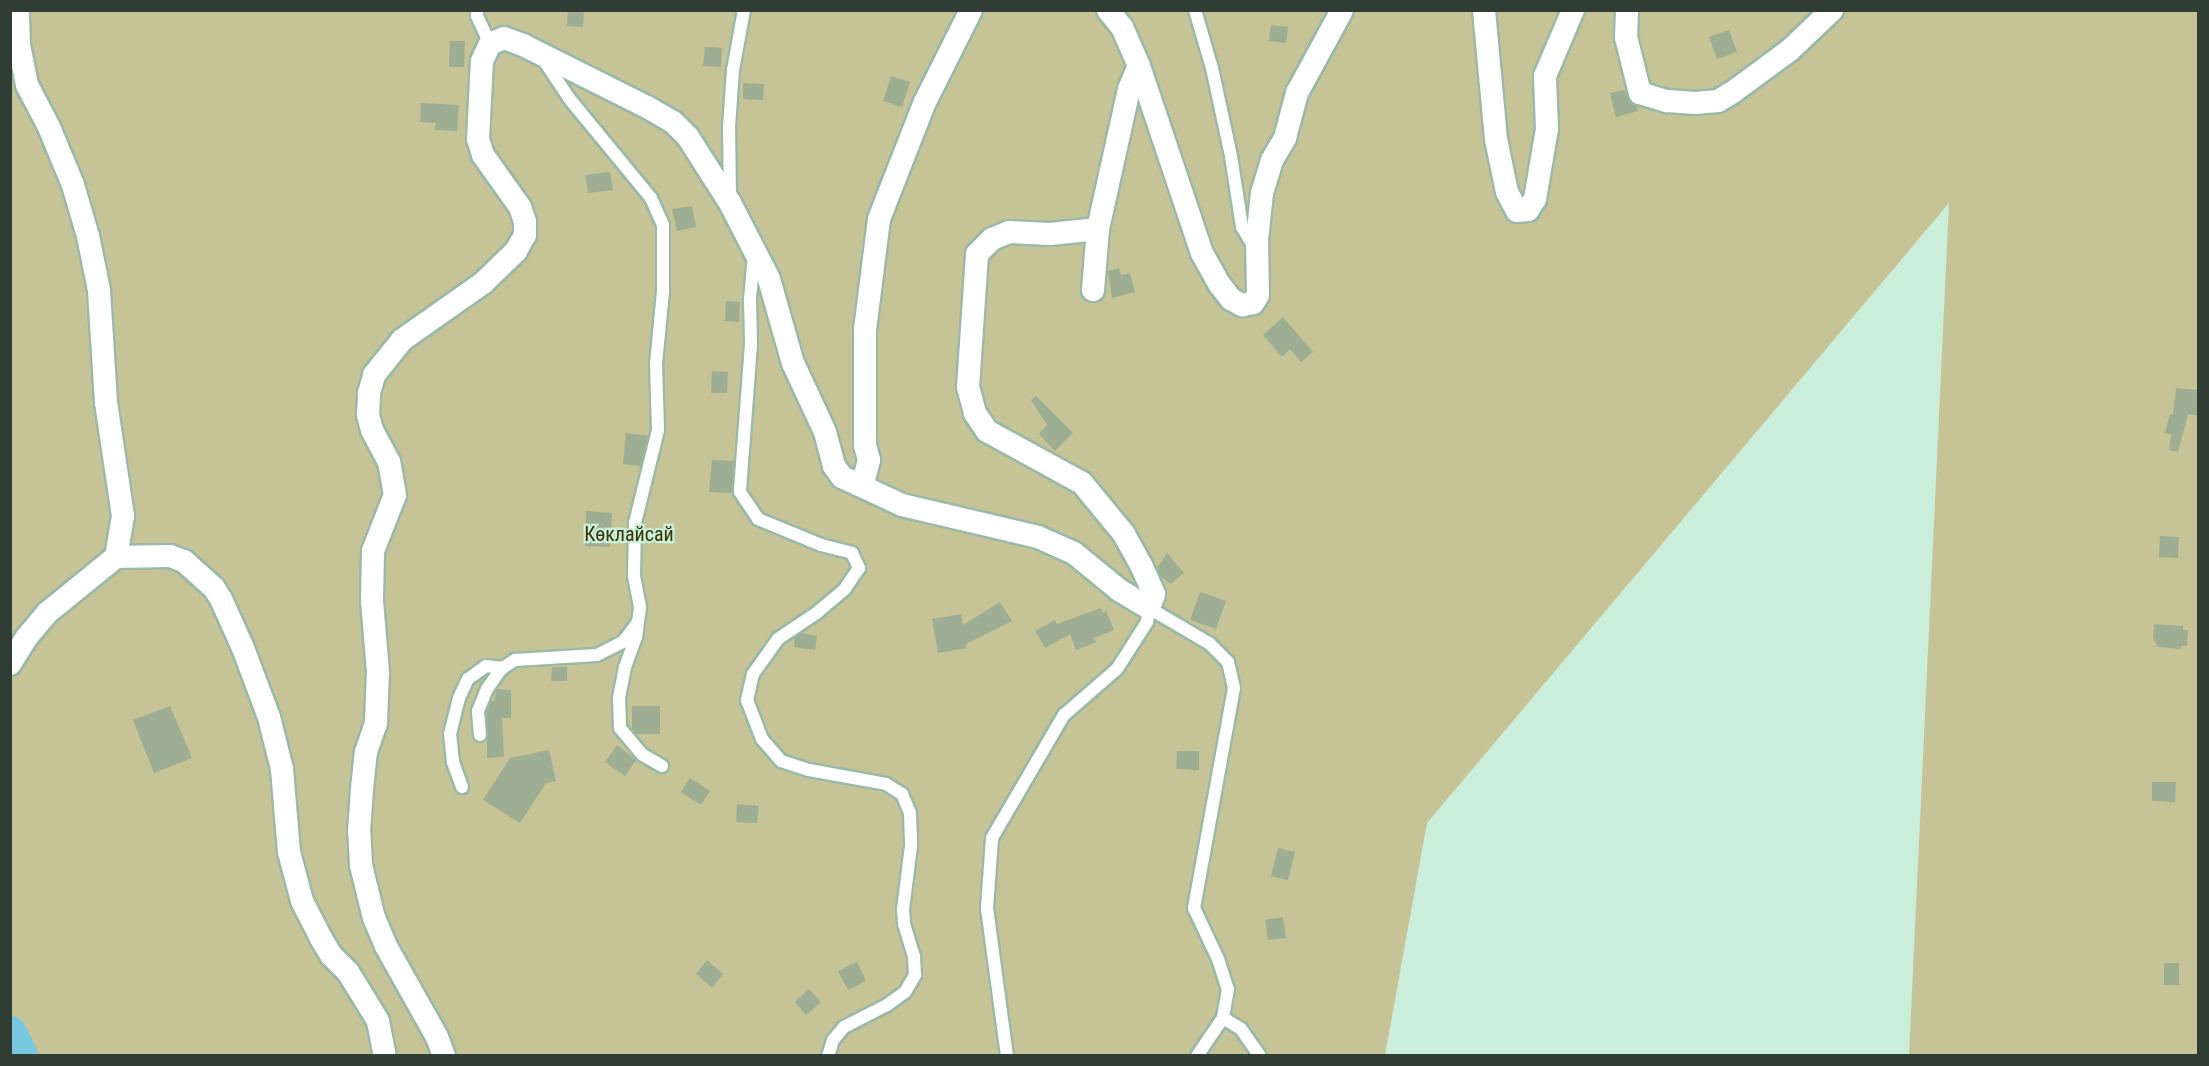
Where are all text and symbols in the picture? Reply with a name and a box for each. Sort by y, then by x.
park label: Көклайсай [584,522,674,546]

